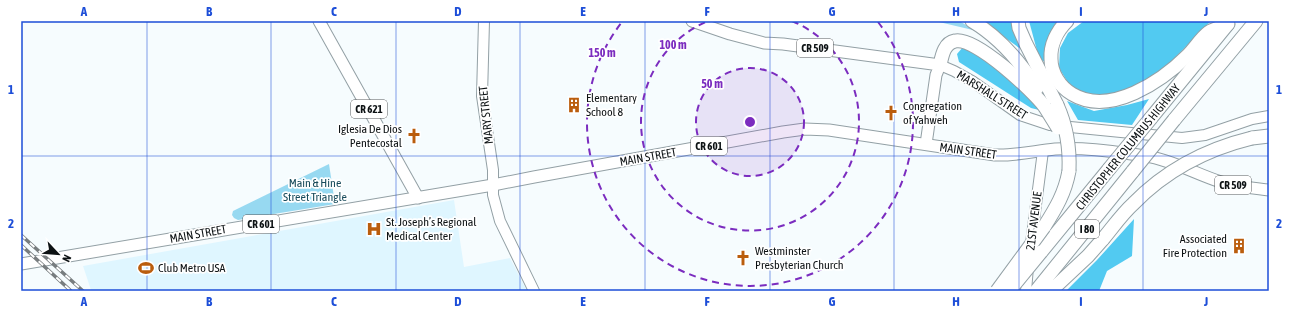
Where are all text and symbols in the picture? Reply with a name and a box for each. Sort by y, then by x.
text: A [80,4,88,19]
text: B [206,4,213,19]
text: C [331,4,337,19]
text: D [454,4,462,19]
text: E [580,4,586,19]
text: F [704,4,710,19]
text: G [829,4,836,19]
text: H [952,4,960,19]
text: I [1079,4,1083,19]
text: J [1203,4,1208,19]
text: 100 m [659,38,687,52]
road number: CR 509 [797,39,833,57]
text: 150 m [588,46,616,60]
street label: MARSHALL STREET [954,68,1030,123]
text: 50 m [701,77,723,91]
street label: CHRISTOPHER COLUMBUS HIGHWAY [1073,81,1184,213]
text: 1 [8,82,14,97]
text: 1 [1276,82,1282,97]
street label: MARY STREET [476,84,496,145]
place label: Elementary School 8 [586,91,637,119]
building icon: Elementary School 8 [565,96,583,114]
place label: Congregation of Yahweh [903,99,962,127]
road number: CR 621 [351,100,387,118]
church icon: Congregation of Yahweh [882,104,900,122]
centre of rings [743,115,757,129]
place label: Iglesia De Dios Pentecostal [338,122,403,150]
church icon: Iglesia De Dios Pentecostal [405,127,423,145]
road number: CR 601 [691,137,727,155]
street label: MAIN STREET [939,140,998,162]
street label: MAIN STREET [618,145,678,169]
park label: Main & Hine Street Triangle [283,176,347,204]
road number: CR 509 [1215,176,1251,194]
street label: 21ST AVENUE [1023,191,1045,251]
road number: CR 601 [243,215,279,233]
place label: St. Joseph’s Regional Medical Center [386,215,477,243]
text: 2 [8,216,14,231]
text: 2 [1276,216,1282,231]
hospital icon: St. Joseph’s Regional Medical Center [365,220,383,238]
road number: I 80 [1075,220,1099,238]
street label: MAIN STREET [168,222,228,246]
place label: Associated Fire Protection [1163,232,1227,260]
north arrow [38,234,78,274]
building icon: Associated Fire Protection [1230,237,1248,255]
place label: Westminster Presbyterian Church [755,244,844,272]
church icon: Westminster Presbyterian Church [734,249,752,267]
text: N [60,253,74,264]
sports icon: Club Metro USA [137,259,155,277]
place label: Club Metro USA [158,261,226,275]
text: A [80,294,88,309]
text: B [206,294,213,309]
text: C [331,294,337,309]
text: D [454,294,462,309]
text: E [580,294,586,309]
text: F [704,294,710,309]
text: G [829,294,836,309]
text: H [952,294,960,309]
text: I [1079,294,1083,309]
text: J [1203,294,1208,309]

